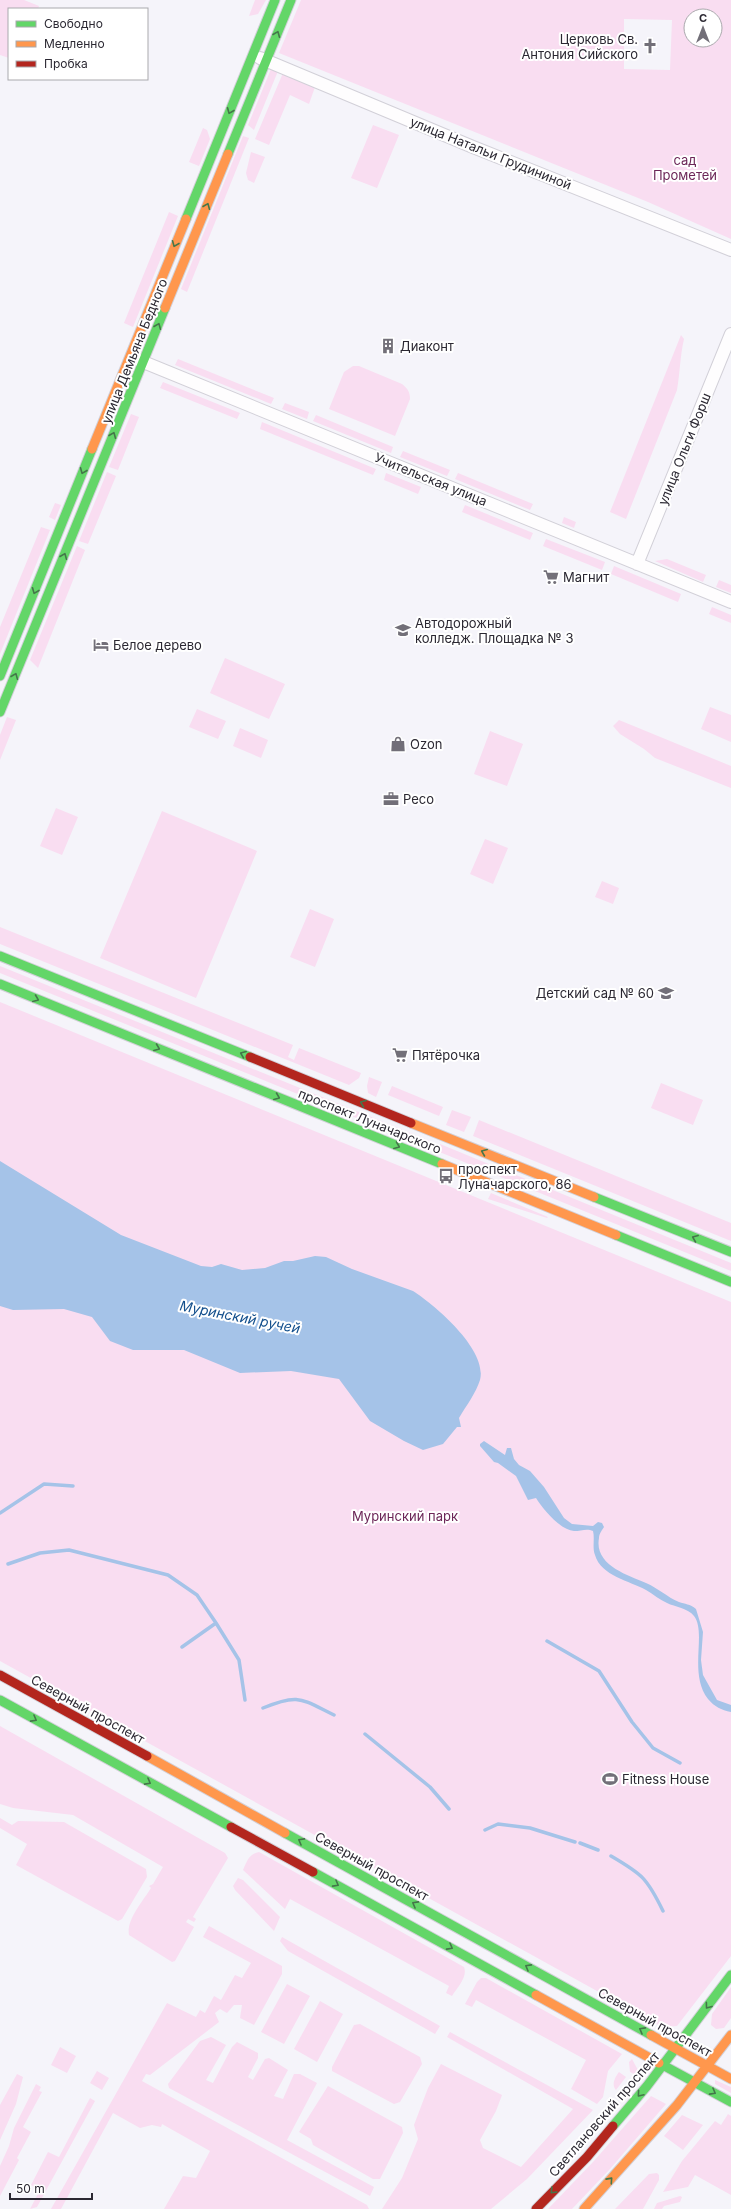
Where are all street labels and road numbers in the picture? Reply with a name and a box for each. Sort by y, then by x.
street label: улица Натальи Грудининой [408,113,574,193]
street label: улица Демьяна Бедного [98,276,170,426]
street label: улица Ольги Форш [654,391,714,507]
street label: Учительская улица [372,449,490,509]
street label: проспект Луначарского [296,1085,444,1157]
street label: Северный проспект [28,1671,148,1747]
street label: Северный проспект [312,1828,432,1904]
street label: Северный проспект [595,1984,715,2060]
street label: Светлановский проспект [545,2048,663,2180]

